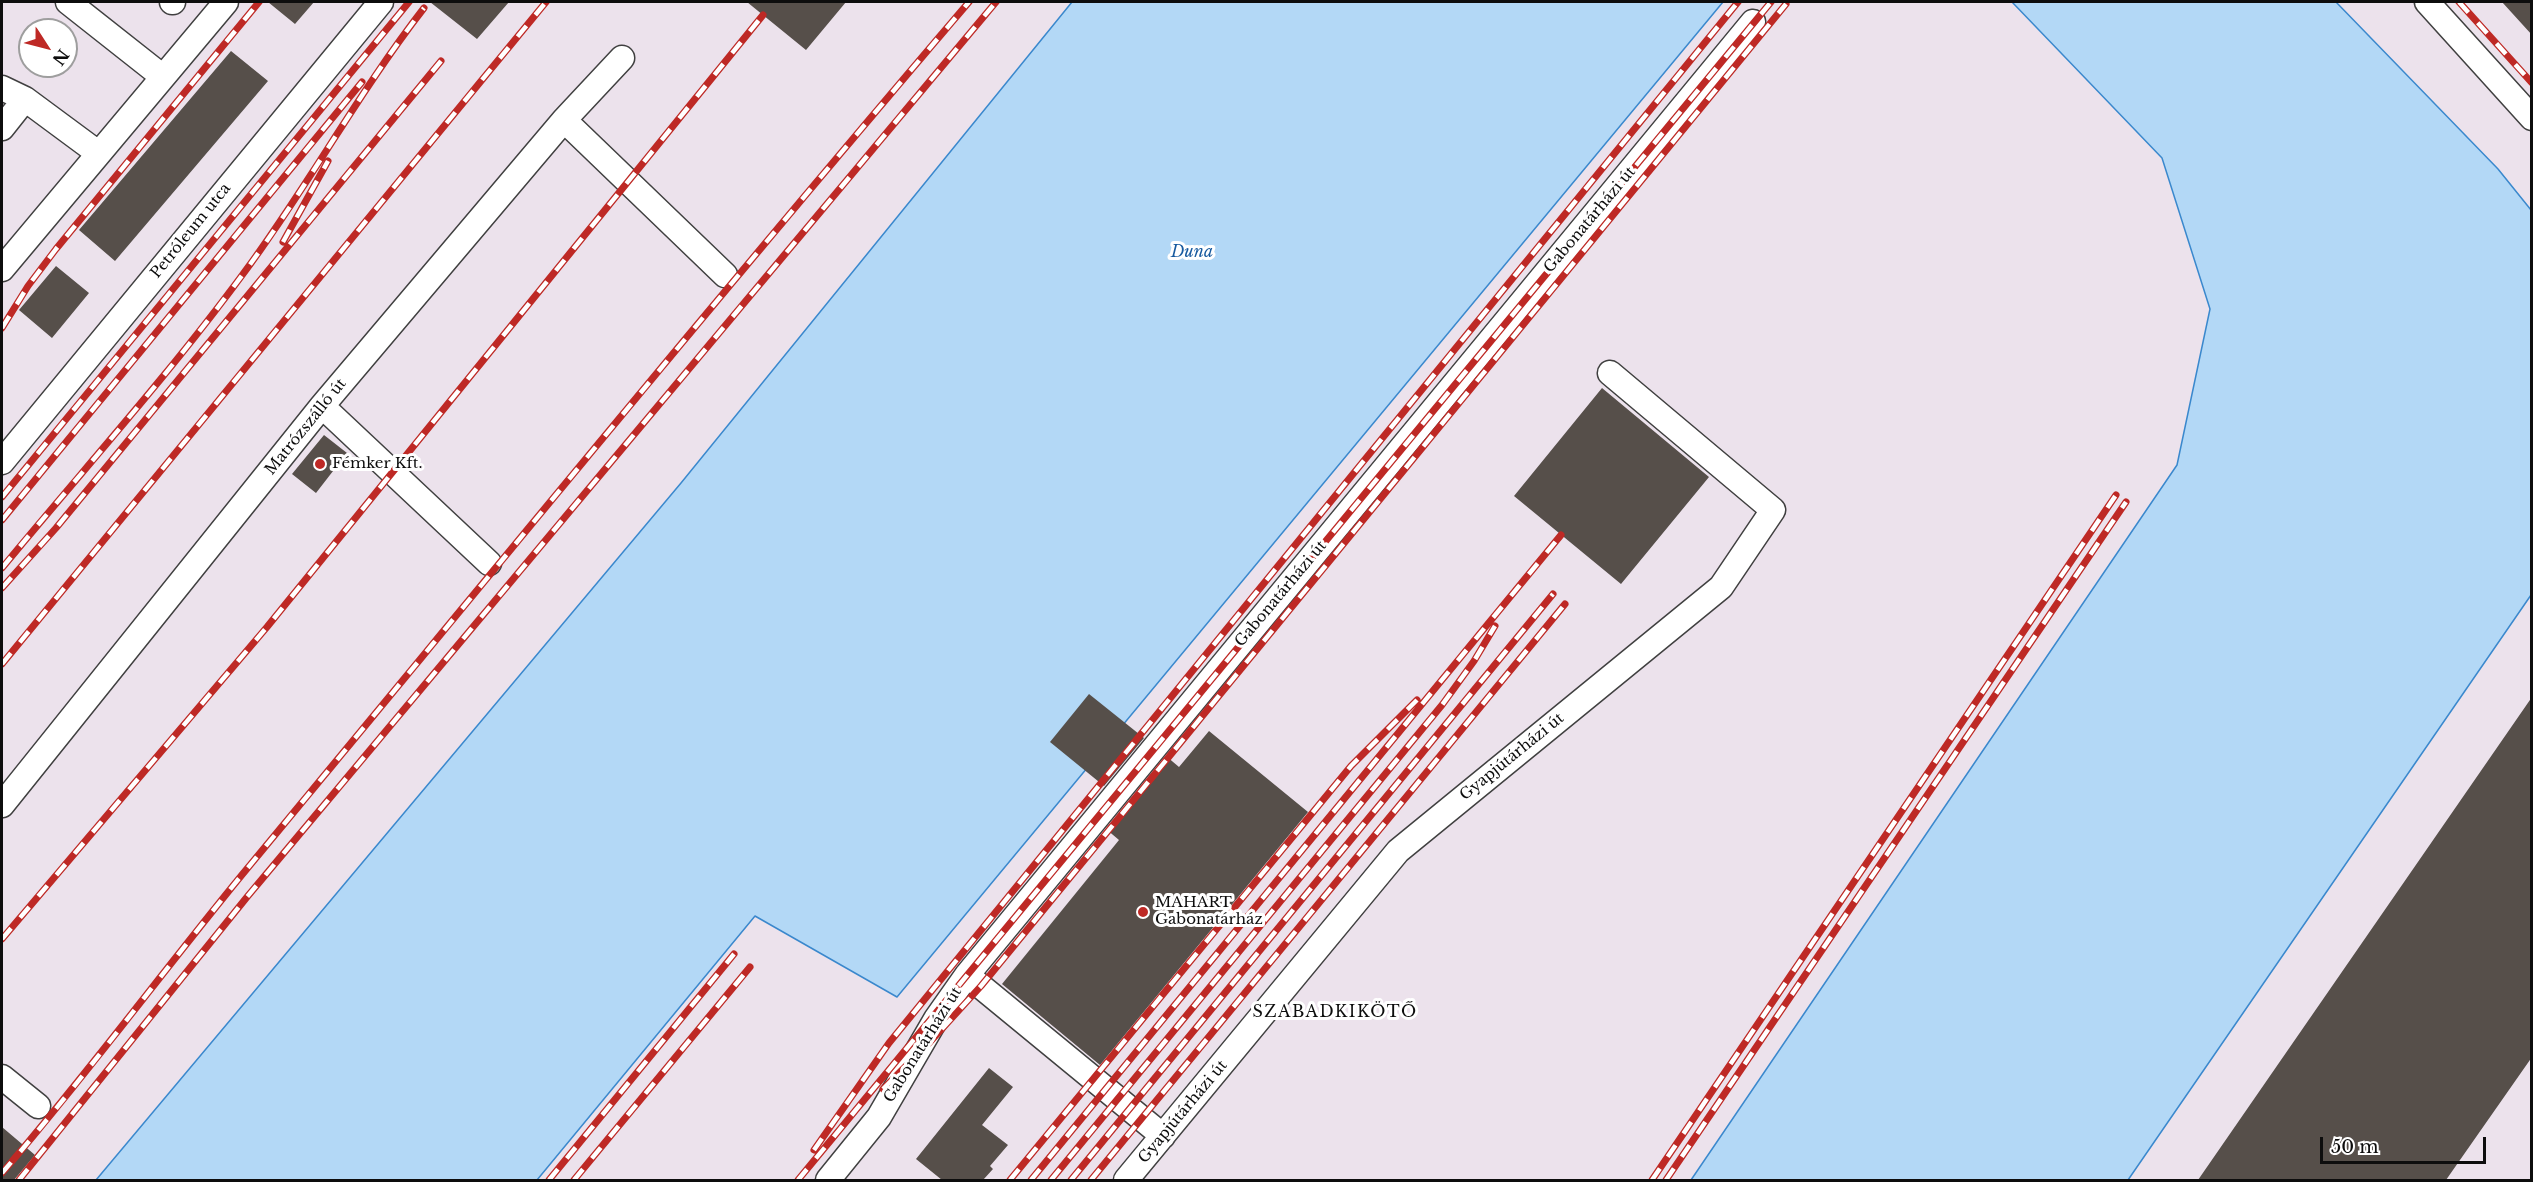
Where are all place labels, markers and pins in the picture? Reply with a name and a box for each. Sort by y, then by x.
place label: Fémker Kft. [332,455,422,473]
marker: Fémker Kft. [313,457,327,471]
place label: MAHART Gabonatárház [1155,894,1263,929]
marker: MAHART Gabonatárház [1136,905,1150,919]

